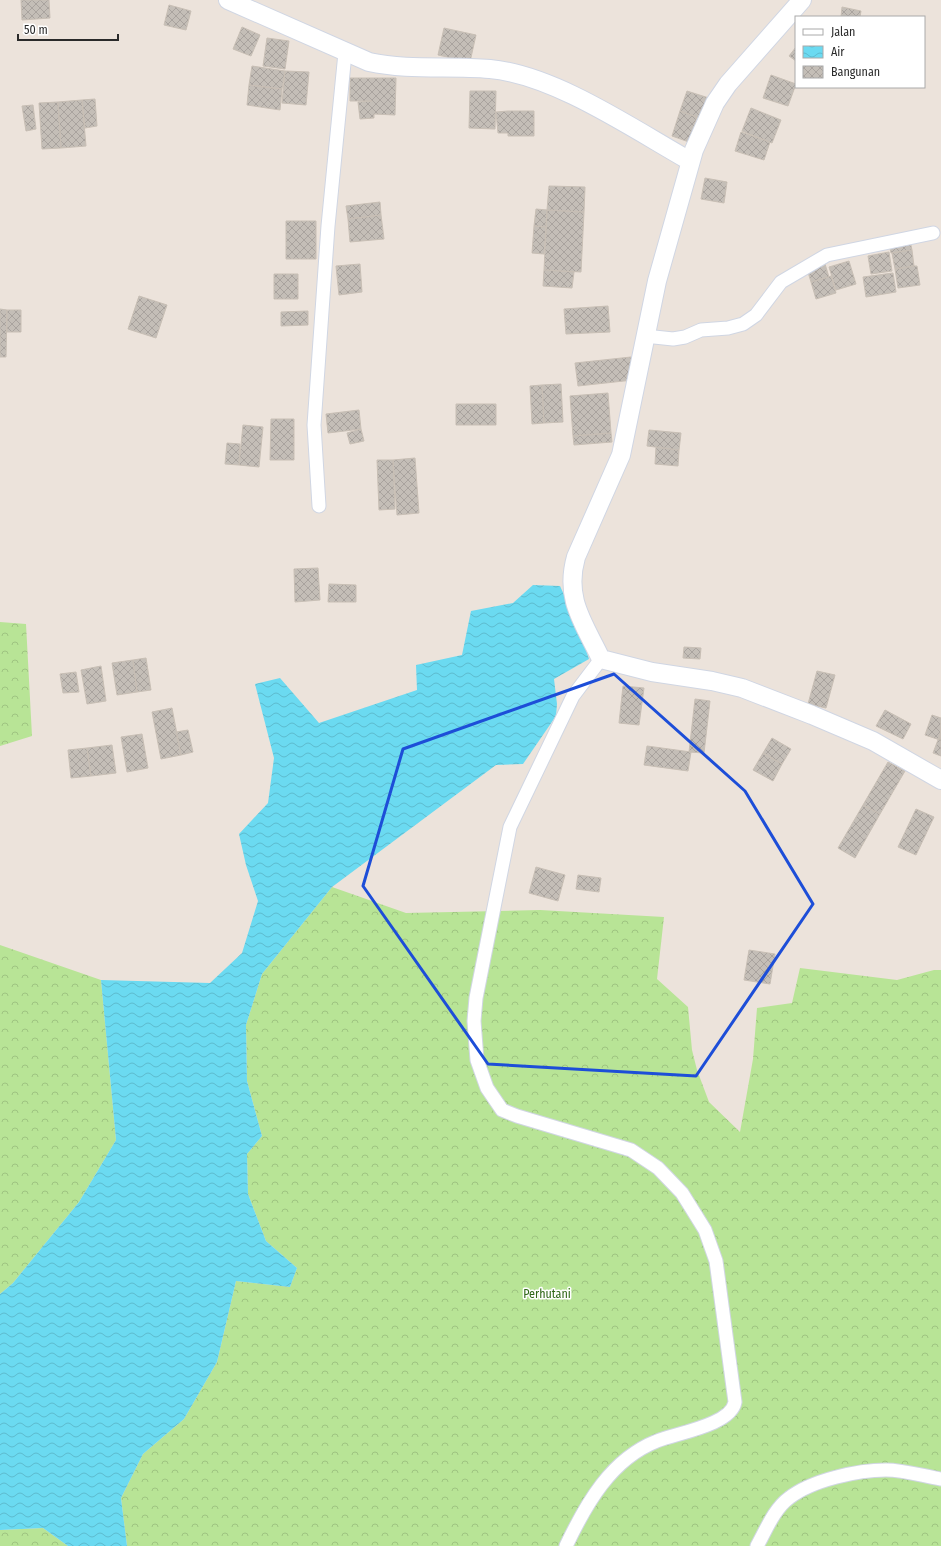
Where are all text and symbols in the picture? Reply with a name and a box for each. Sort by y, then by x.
scale bar [18,16,118,42]
legend [795,16,925,88]
text: 50 m [24,23,48,37]
text: Jalan [831,25,855,39]
text: Air [831,45,845,59]
text: Bangunan [831,65,880,79]
park label: Perhutani [523,1287,571,1301]

